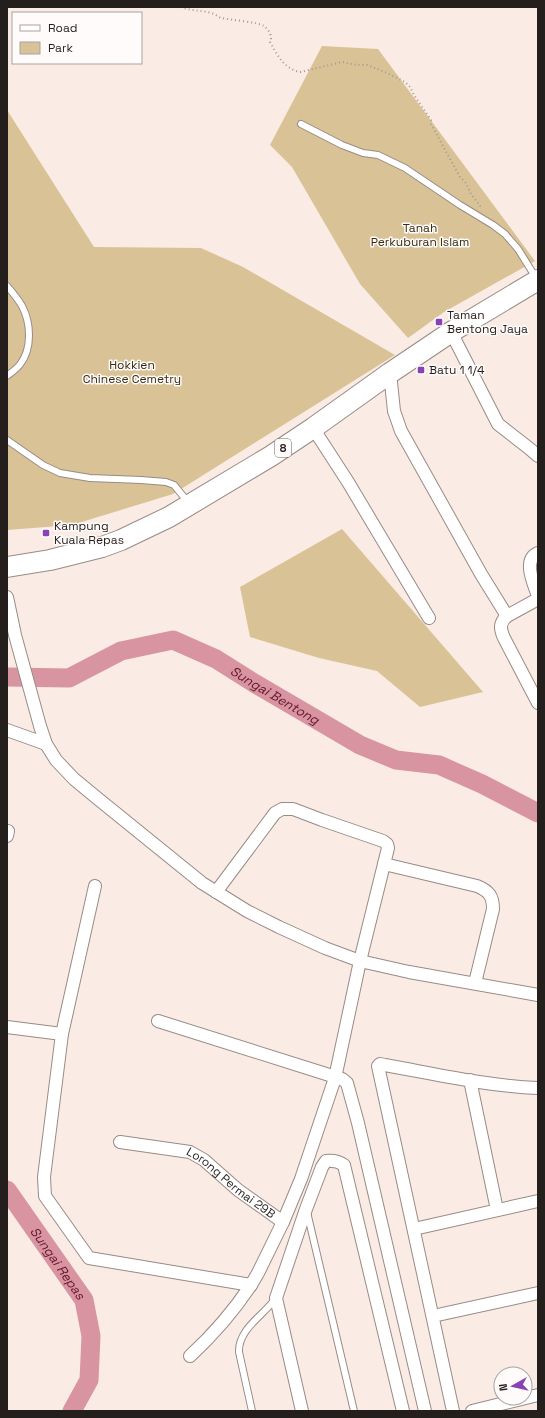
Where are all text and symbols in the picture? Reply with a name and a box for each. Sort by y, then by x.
legend [12,12,142,64]
text: Road [48,20,77,36]
text: Park [48,40,73,56]
park label: Tanah Perkuburan Islam [371,220,469,250]
place label: Taman Bentong Jaya [447,307,528,337]
marker: Taman Bentong Jaya [434,317,444,327]
park label: Hokkien Chinese Cemetry [83,357,181,387]
place label: Batu 1 1/4 [429,362,485,378]
marker: Batu 1 1/4 [416,365,426,375]
road number: 8 [275,439,291,457]
place label: Kampung Kuala Repas [54,518,124,548]
marker: Kampung Kuala Repas [41,528,51,538]
water label: Sungai Bentong [227,662,323,729]
street label: Lorong Permai 29B [184,1144,279,1222]
water label: Sungai Repas [26,1224,90,1304]
north arrow [493,1366,533,1406]
text: N [496,1383,511,1392]

